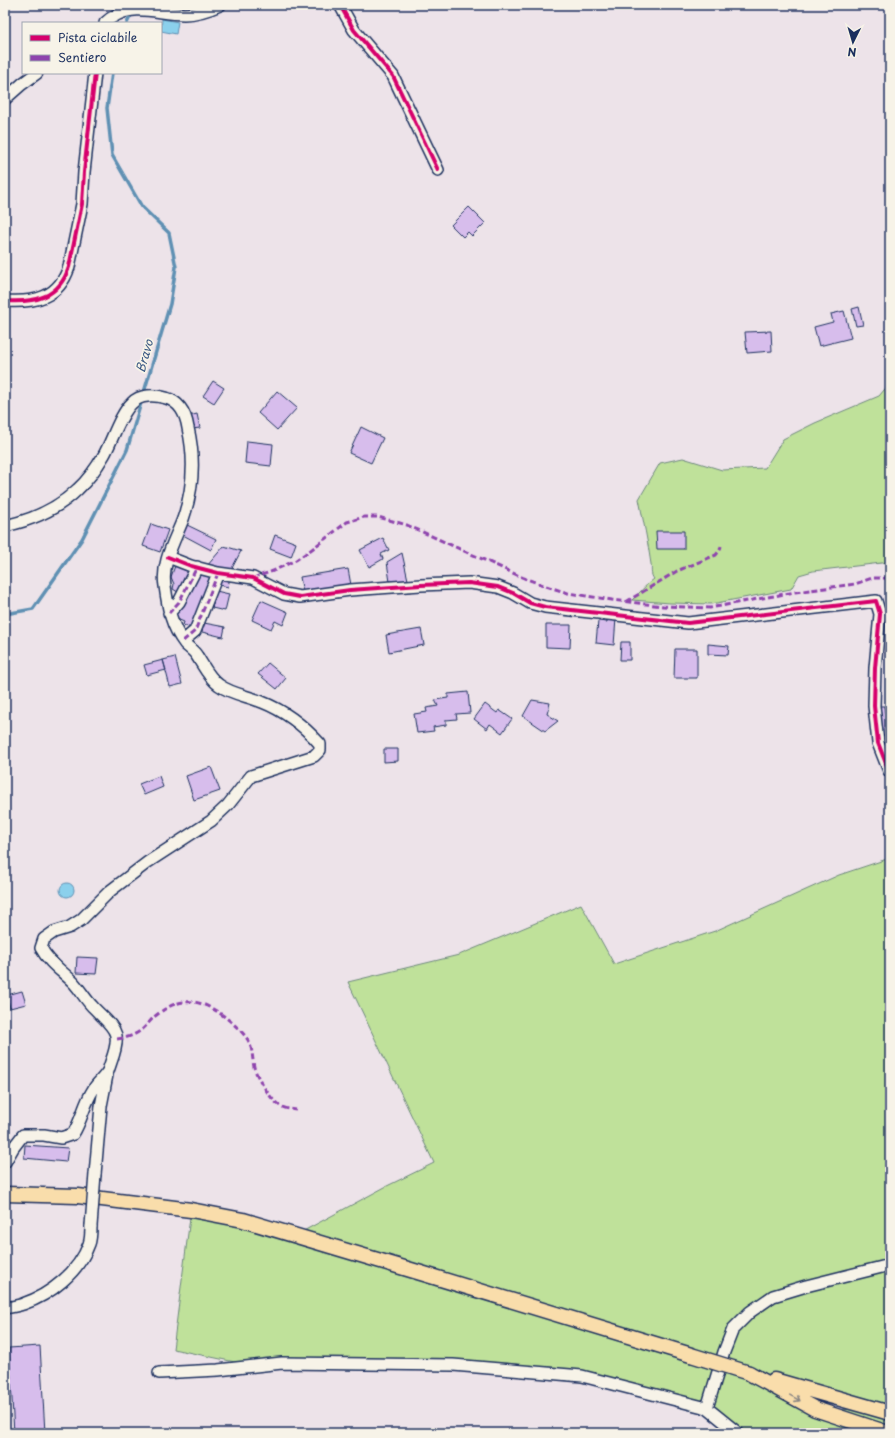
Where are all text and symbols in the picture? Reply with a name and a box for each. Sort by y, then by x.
legend [22,22,162,74]
north arrow [833,22,873,62]
text: Pista ciclabile [58,28,138,46]
text: N [847,44,857,61]
text: Sentiero [58,48,107,66]
water label: Bravo [131,336,158,374]
one-way arrow [789,1395,801,1403]

